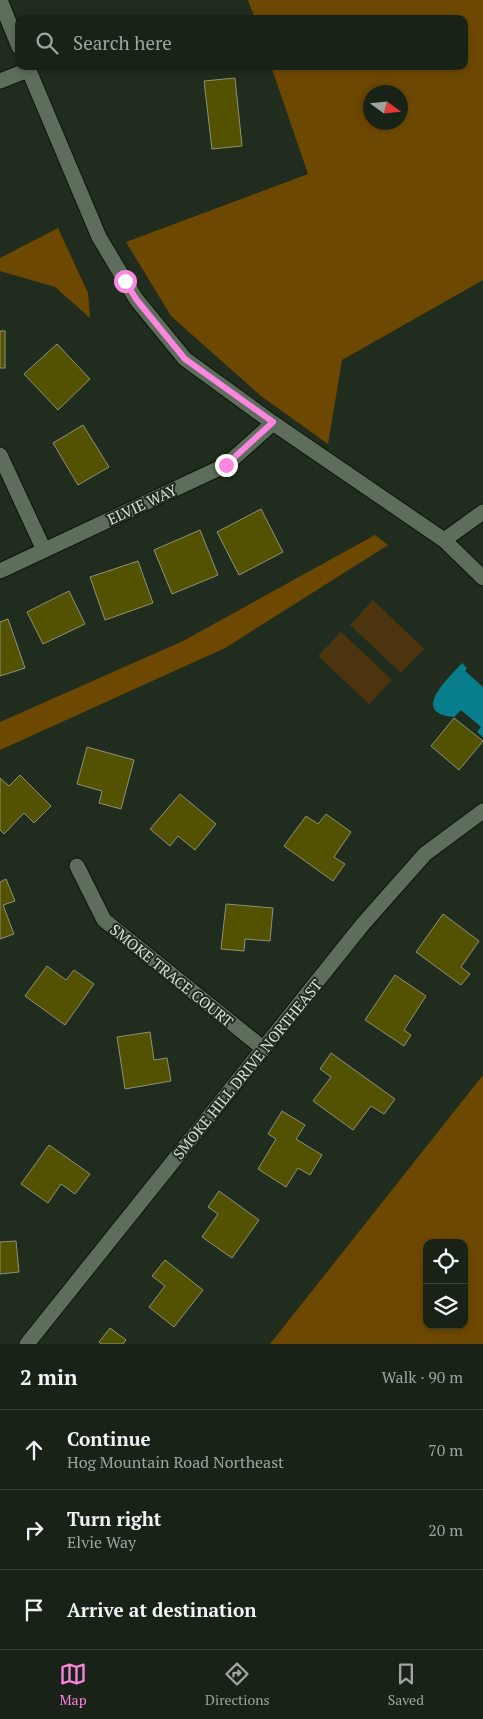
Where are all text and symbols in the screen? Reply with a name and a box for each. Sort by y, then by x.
search box [15,15,468,70]
icon: search [33,29,61,57]
text: Search here [73,30,172,55]
north arrow [363,85,408,130]
route start [114,270,137,293]
route end [215,454,238,477]
street label: ELVIE WAY [104,479,180,529]
street label: SMOKE TRACE COURT [106,919,238,1031]
street label: SMOKE HILL DRIVE NORTHEAST [168,975,326,1163]
map controls [423,1239,468,1329]
button: locate [423,1239,468,1284]
button: layers [423,1284,468,1329]
text: 2 min [20,1363,77,1391]
text: Walk · 90 m [382,1366,463,1388]
text: Continue [67,1426,151,1451]
icon: ahead [20,1436,48,1464]
text: 70 m [428,1439,463,1461]
text: Hog Mountain Road Northeast [67,1451,284,1473]
text: Turn right [67,1506,161,1531]
icon: right [20,1516,48,1544]
text: 20 m [428,1519,463,1541]
text: Elvie Way [67,1531,136,1553]
icon: arrive [20,1596,48,1624]
text: Arrive at destination [67,1597,256,1622]
tab: Map [59,1660,87,1709]
tab: Directions [205,1660,270,1709]
tab: Saved [388,1660,424,1709]

